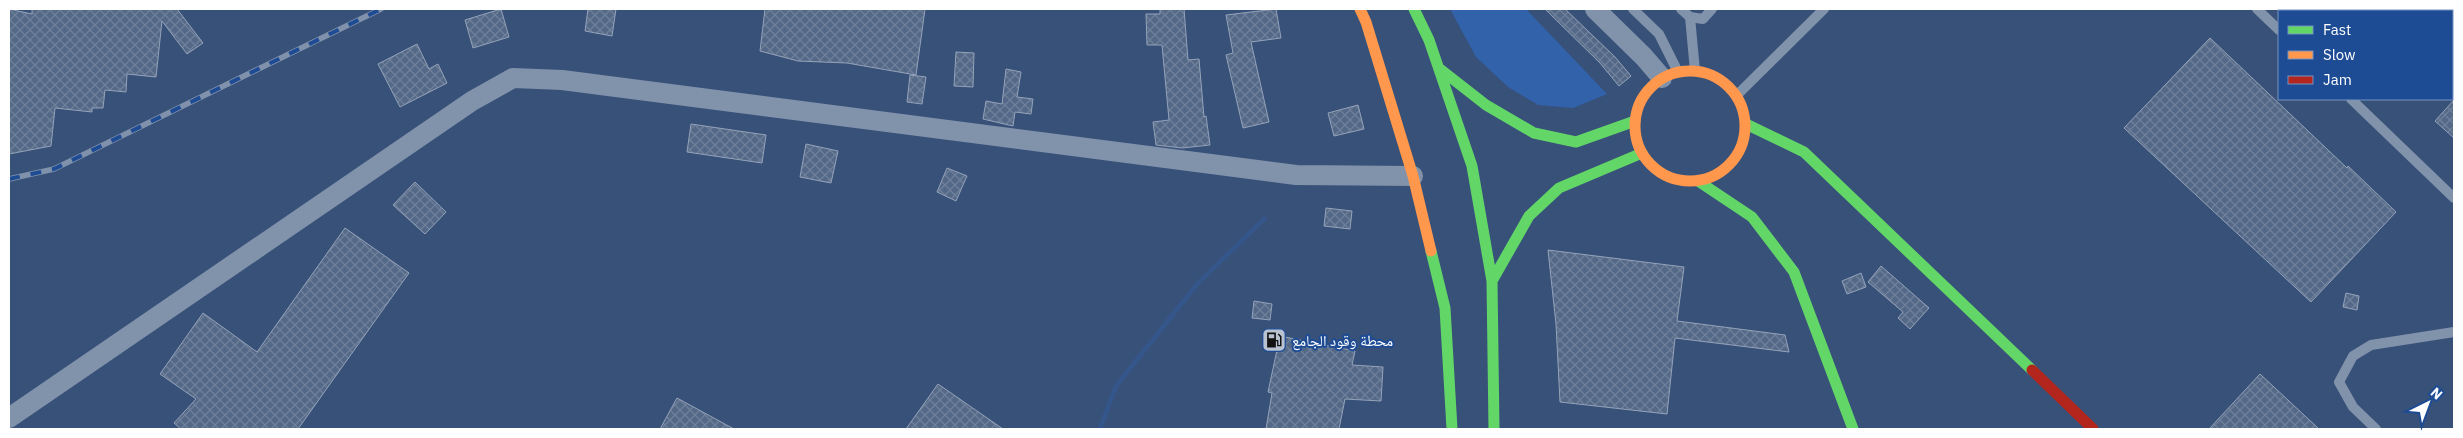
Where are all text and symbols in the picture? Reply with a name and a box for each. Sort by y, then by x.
legend [2278,10,2453,100]
text: Fast [2323,20,2351,39]
text: Slow [2323,45,2356,64]
text: Jam [2323,70,2352,89]
fuel station icon: محطة وقود الجامع [1261,327,1287,353]
place label: محطة وقود الجامع [1292,331,1393,351]
north arrow [2403,378,2453,428]
text: N [2427,383,2446,403]

